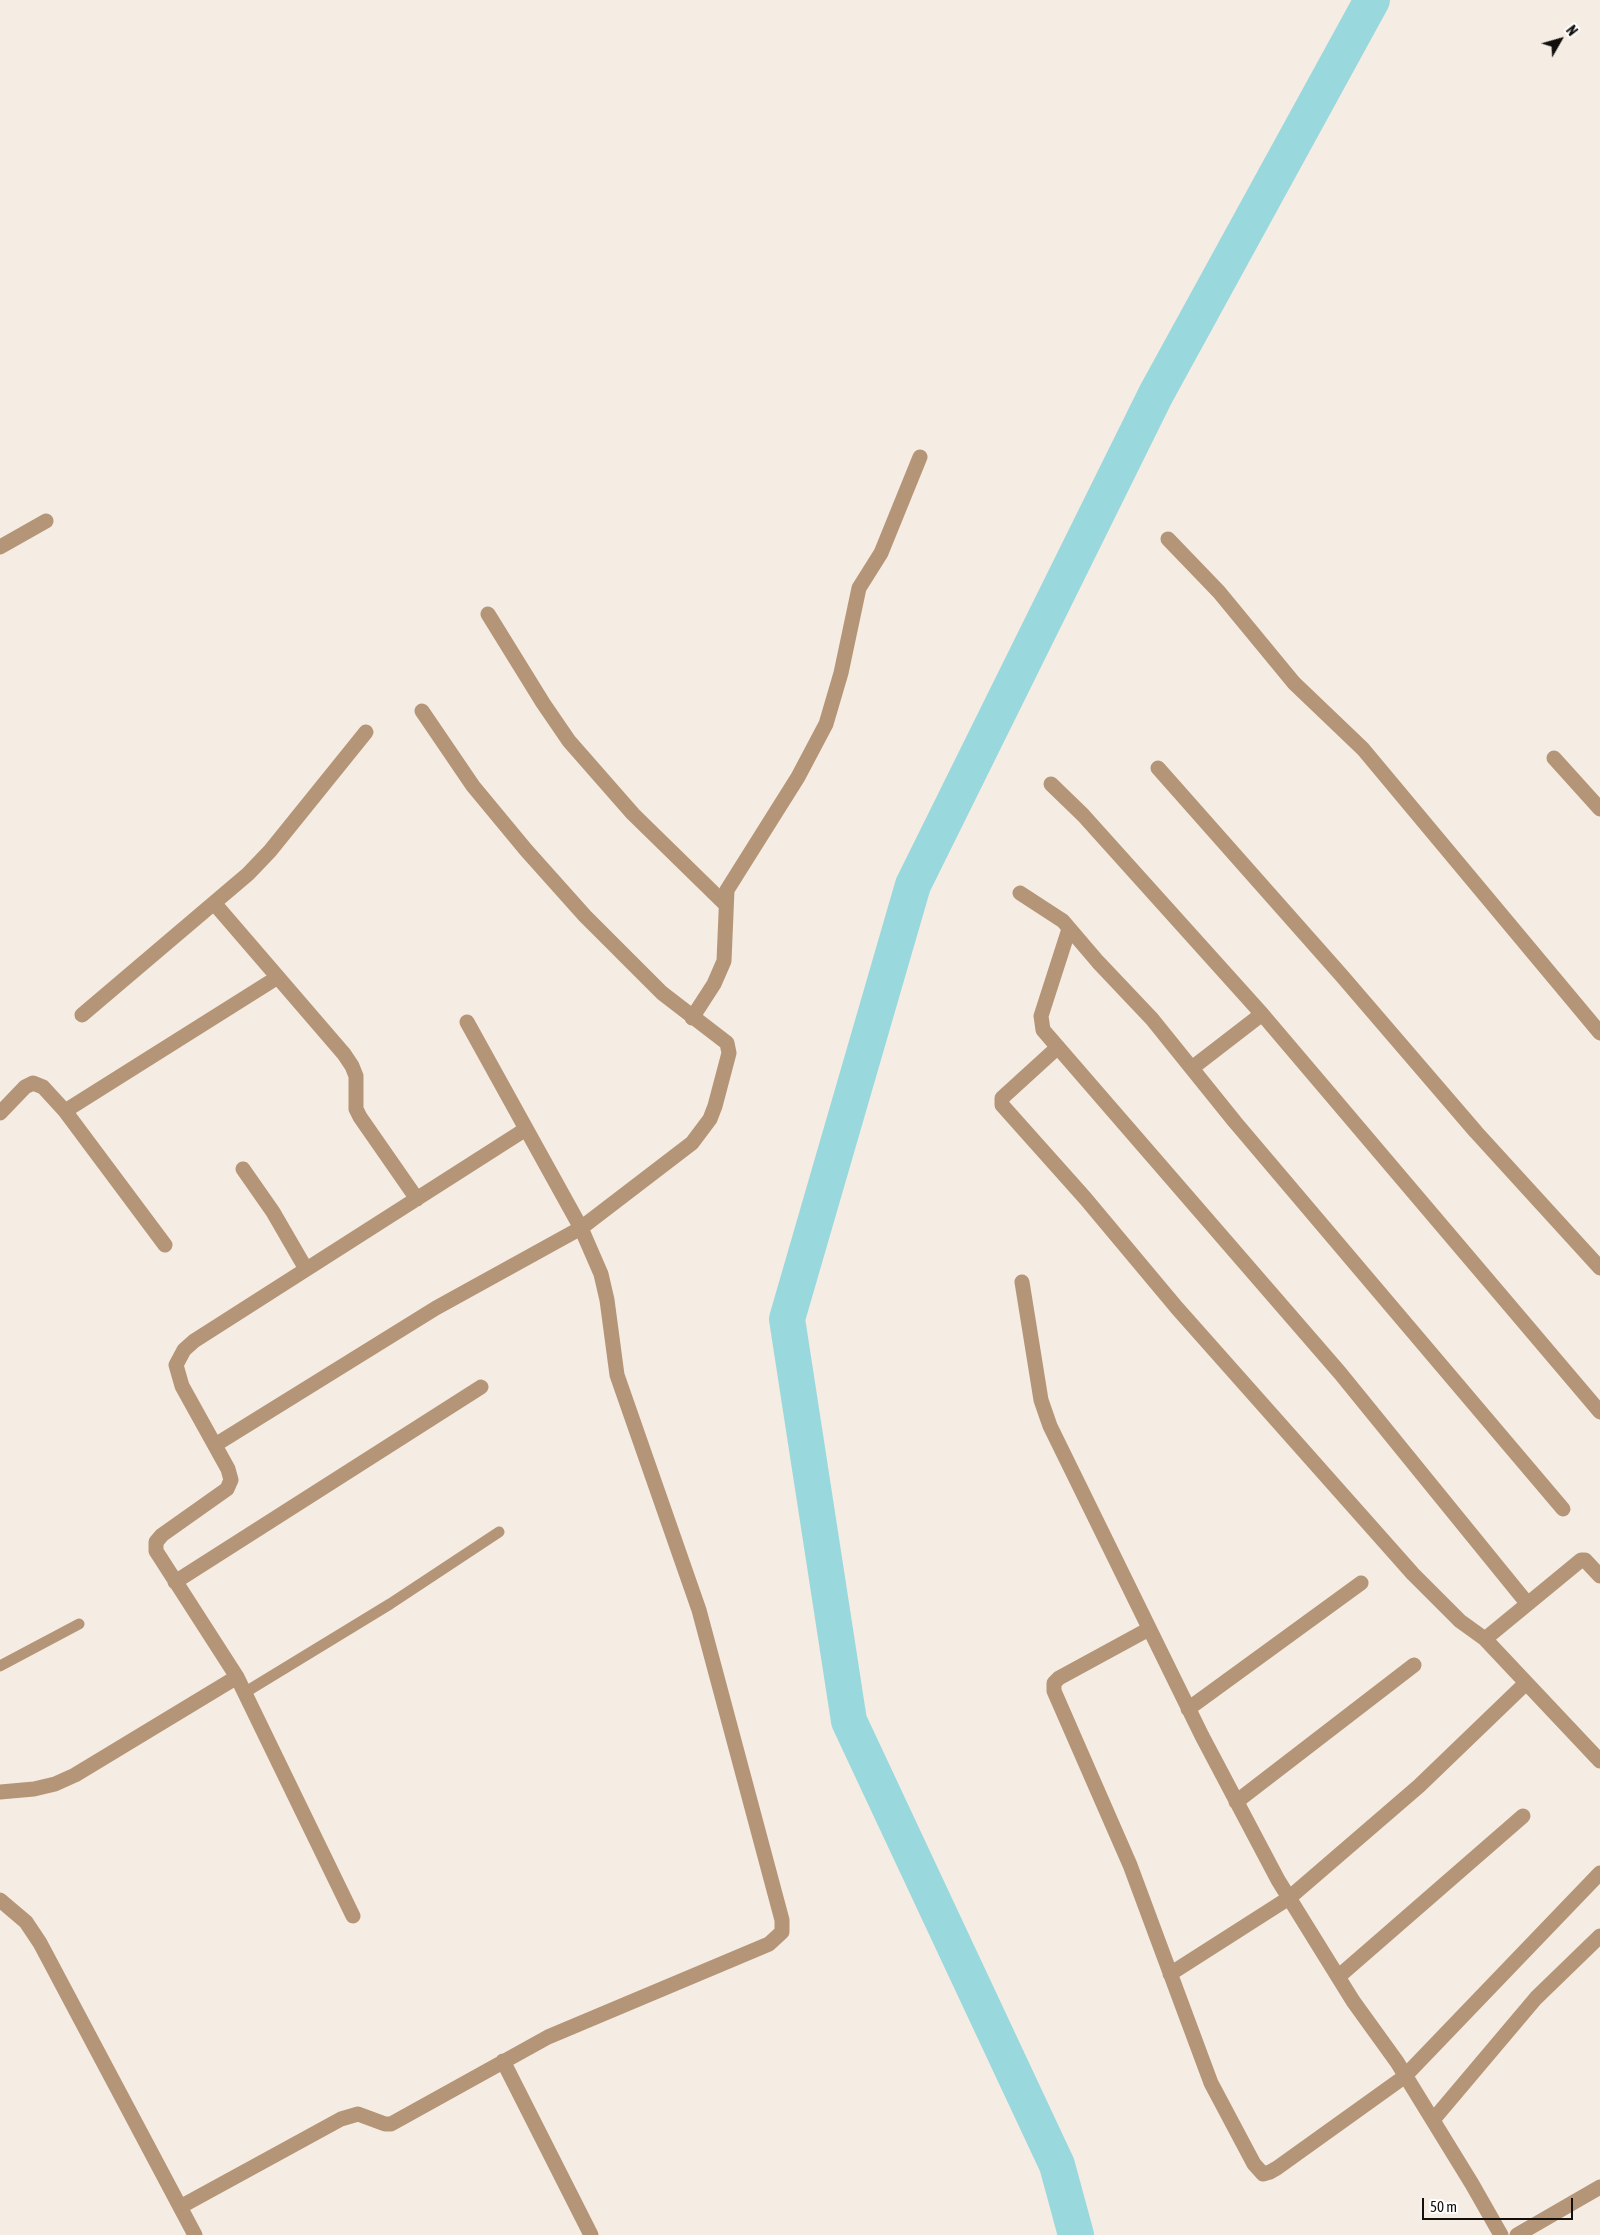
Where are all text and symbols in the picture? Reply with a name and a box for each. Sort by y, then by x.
north arrow [1535,15,1585,65]
text: N [1563,23,1581,39]
scale bar [1425,2188,1576,2220]
text: 50 m [1430,2198,1457,2215]

